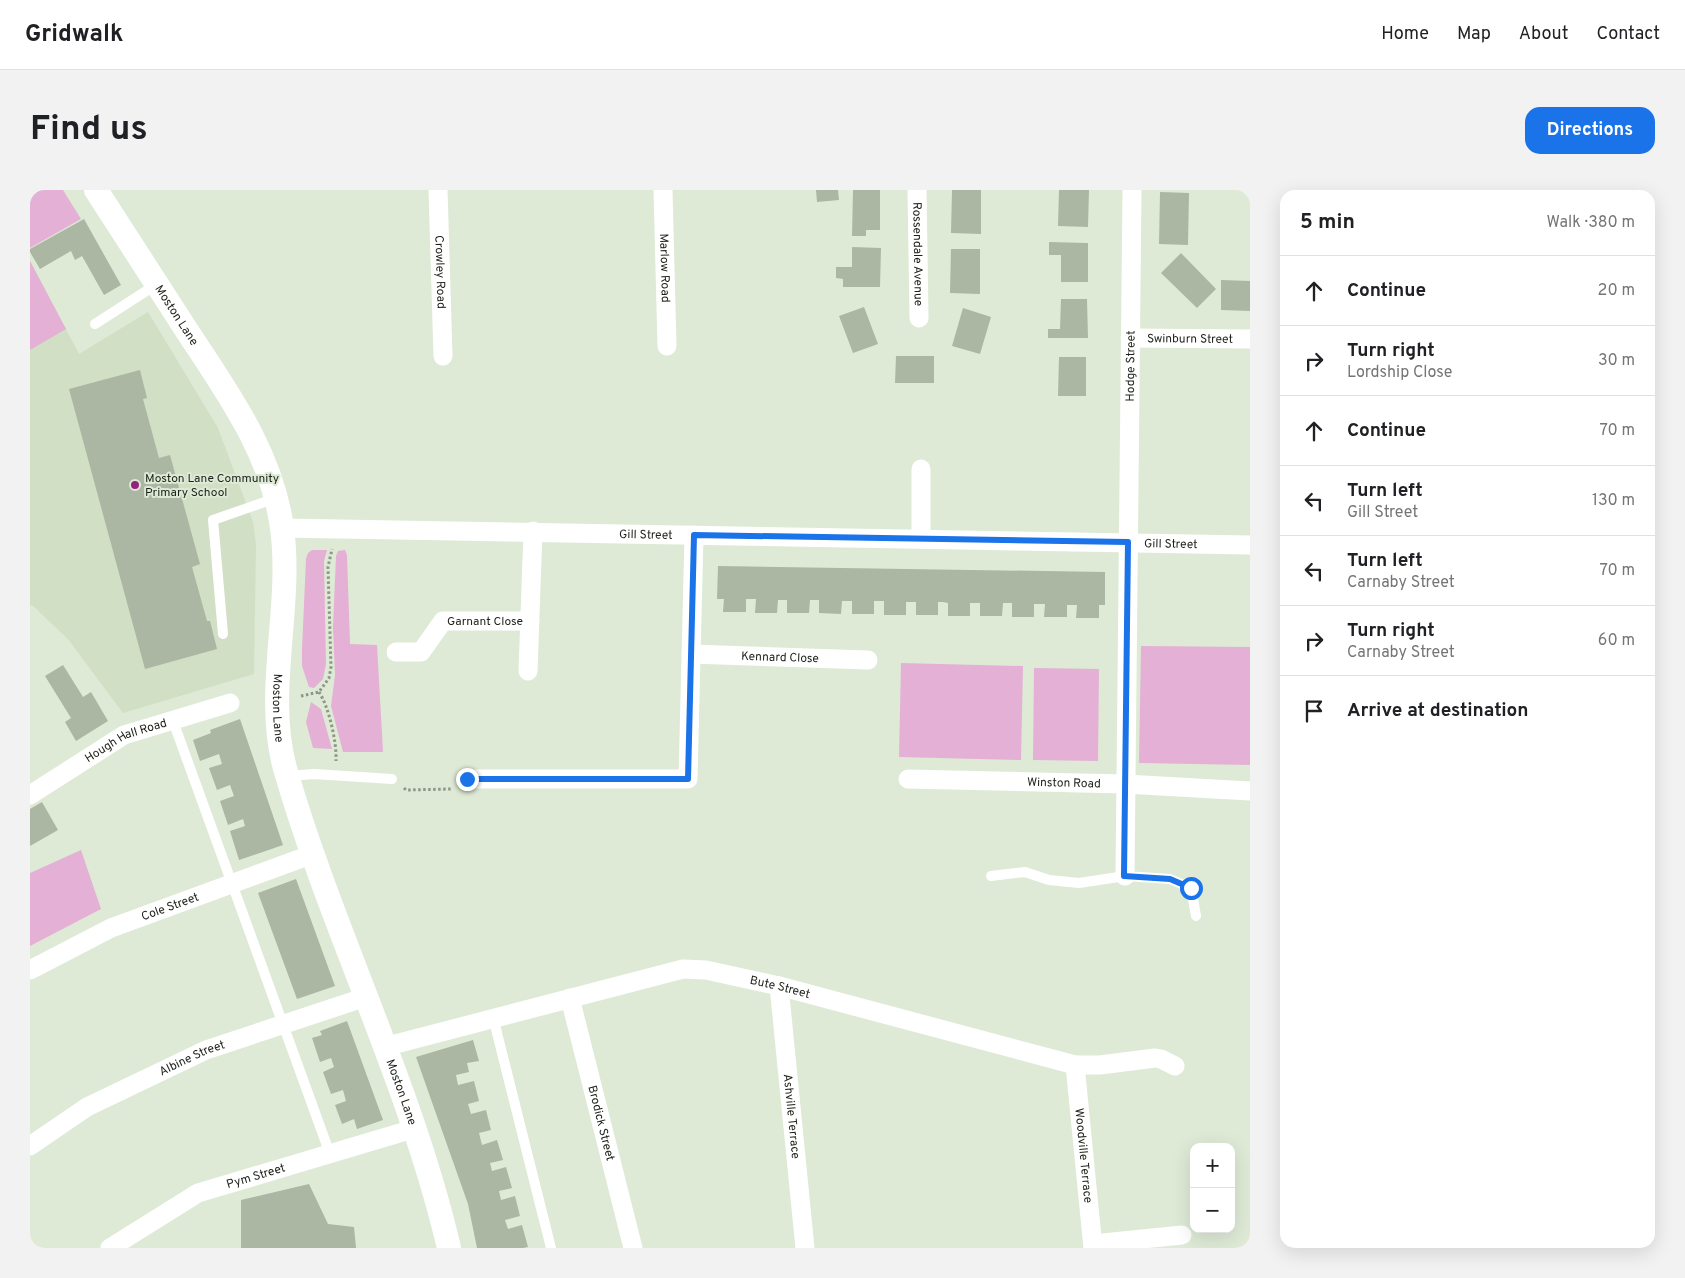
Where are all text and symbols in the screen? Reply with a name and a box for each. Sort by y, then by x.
text: Gridwalk [25,20,123,50]
text: Home [1381,23,1429,46]
text: Map [1457,23,1491,46]
text: About [1519,23,1568,46]
text: Contact [1596,23,1660,46]
button: Directions [1525,107,1655,154]
text: Find us [30,108,148,152]
street label: Rossendale Avenue [908,202,926,306]
text: 5 min [1300,209,1355,236]
text: Walk · 380 m [1547,213,1635,233]
street label: Marlow Road [655,233,673,303]
street label: Crowley Road [430,235,449,309]
icon: ahead [1300,277,1328,305]
text: Continue [1347,279,1426,303]
text: 20 m [1598,281,1635,301]
street label: Moston Lane [151,282,202,349]
street label: Hodge Street [1123,330,1140,402]
street label: Swinburn Street [1147,331,1233,348]
text: Turn right [1347,339,1435,363]
icon: right [1300,347,1328,375]
text: 30 m [1598,351,1635,371]
text: Lordship Close [1347,363,1452,383]
icon: ahead [1300,417,1328,445]
text: Continue [1347,419,1426,443]
text: 70 m [1600,421,1635,441]
place label: Moston Lane Community Primary School [145,471,279,501]
marker: Moston Lane Community Primary School [129,479,141,491]
text: Turn left [1347,479,1423,503]
icon: left [1300,487,1328,515]
text: 130 m [1592,491,1635,511]
text: Gill Street [1347,503,1418,523]
street label: Gill Street [619,527,673,544]
street label: Gill Street [1144,536,1198,553]
text: Turn left [1347,549,1423,573]
icon: left [1300,557,1328,585]
text: 70 m [1600,561,1635,581]
text: Carnaby Street [1347,573,1455,593]
street label: Garnant Close [447,614,523,630]
text: Turn right [1347,619,1435,643]
icon: right [1300,627,1328,655]
text: 60 m [1598,631,1635,651]
text: Carnaby Street [1347,643,1455,663]
street label: Kennard Close [741,649,819,667]
street label: Moston Lane [268,673,287,744]
icon: arrive [1300,697,1328,725]
text: Arrive at destination [1347,699,1528,723]
street label: Hough Hall Road [82,716,169,767]
route end [456,768,479,791]
street label: Winston Road [1027,775,1101,792]
route start [1180,877,1203,900]
street label: Cole Street [139,890,201,925]
street label: Bute Street [748,973,812,1003]
street label: Albine Street [157,1037,227,1080]
street label: Moston Lane [381,1057,420,1127]
street label: Ashville Terrace [779,1073,803,1160]
street label: Brodick Street [583,1084,618,1163]
street label: Woodville Terrace [1070,1107,1096,1204]
map controls [1190,1143,1235,1233]
button: + [1190,1143,1235,1188]
street label: Pym Street [225,1160,287,1193]
button: − [1190,1188,1235,1233]

